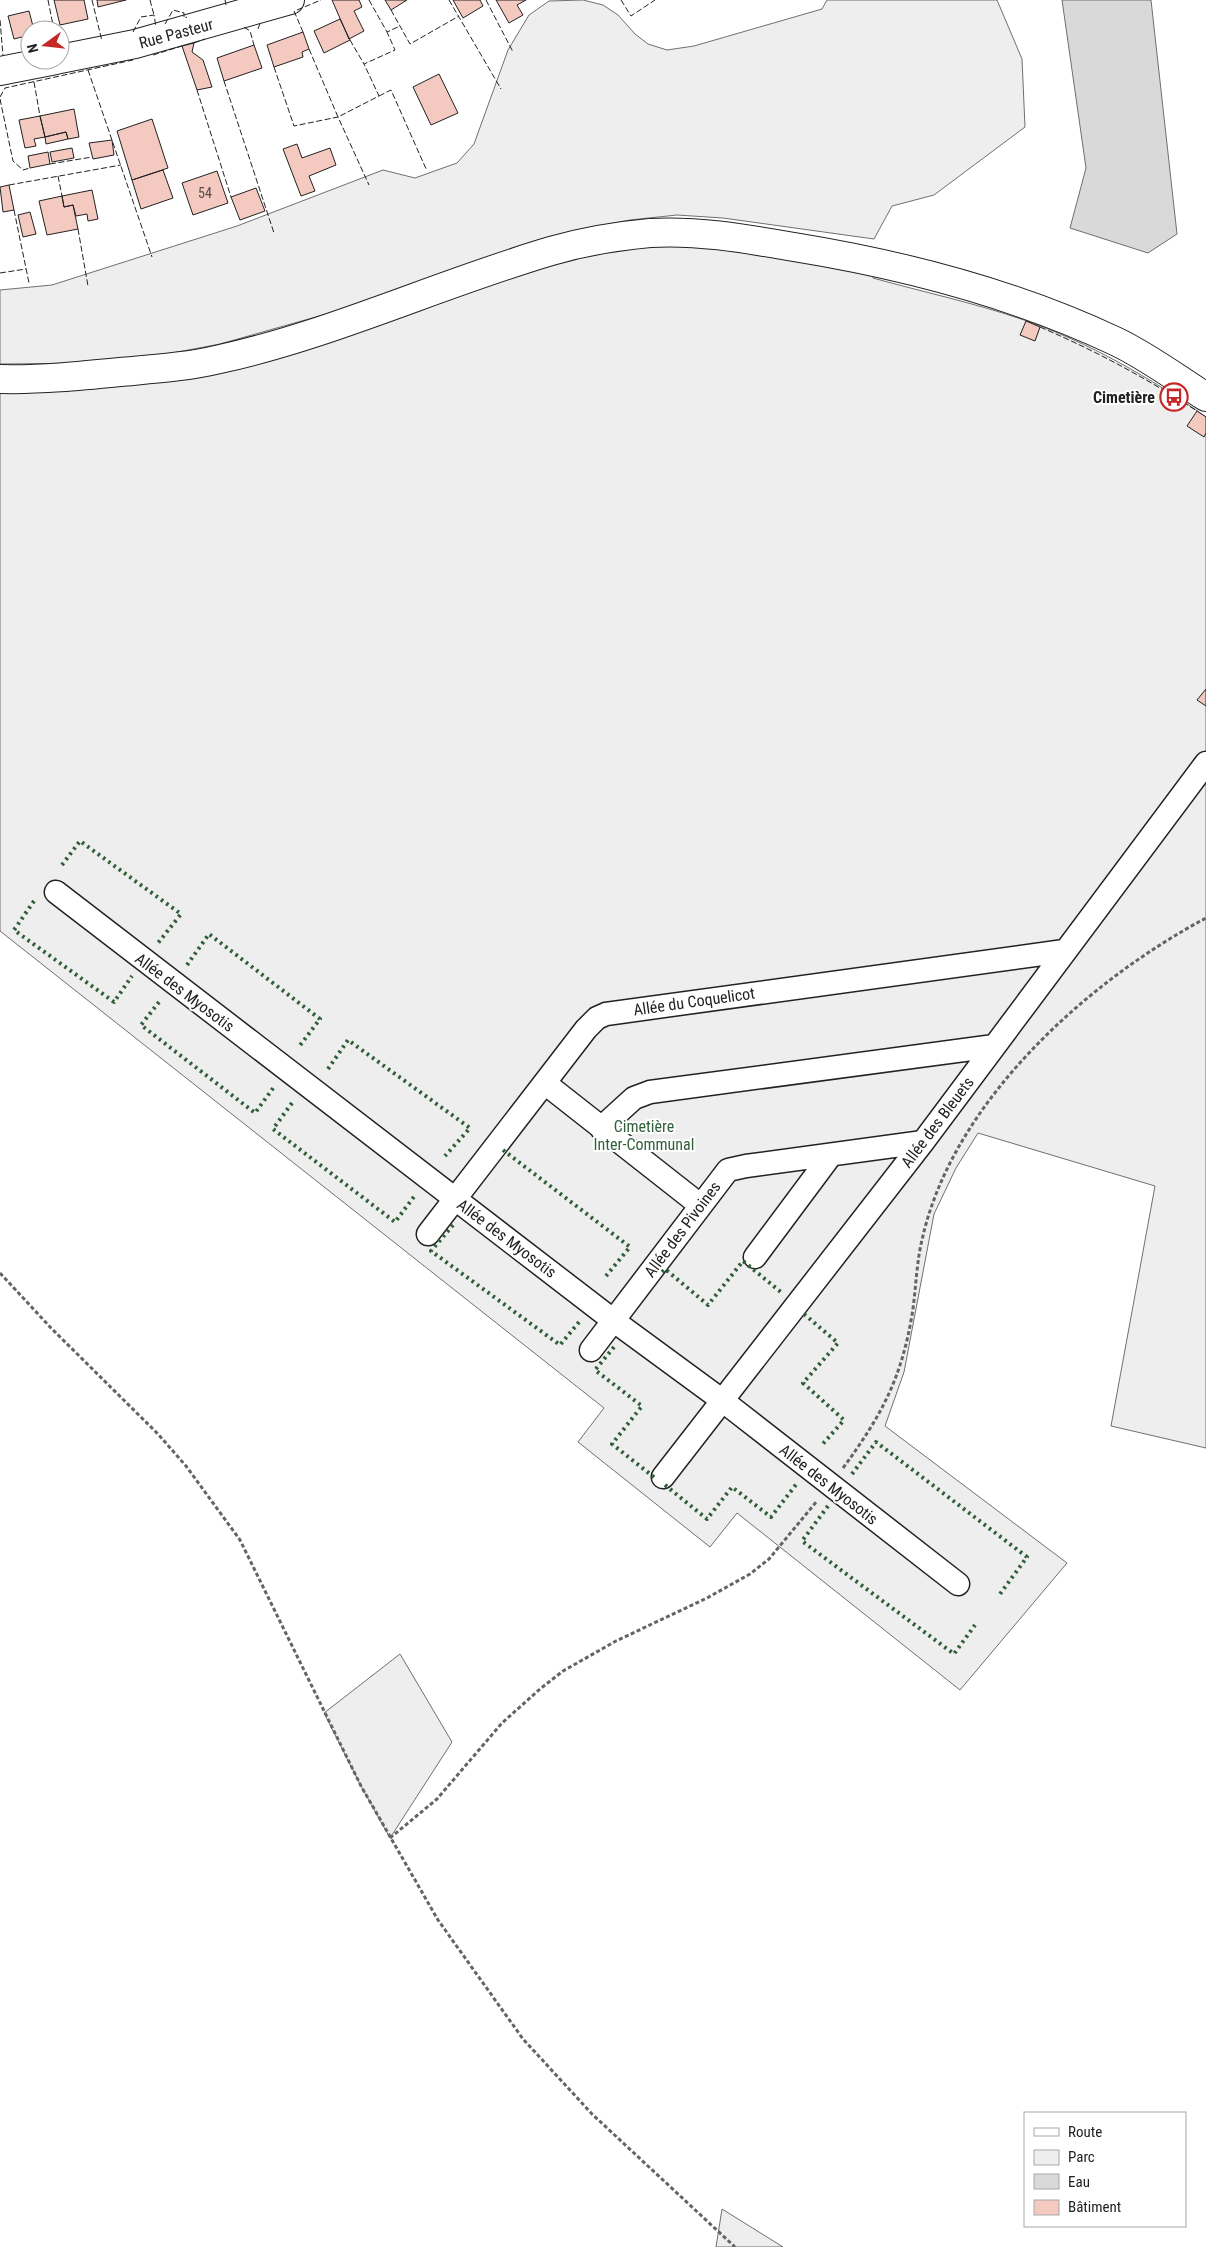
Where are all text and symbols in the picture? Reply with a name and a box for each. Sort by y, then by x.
street label: Rue Pasteur [137,14,215,52]
north arrow [20,20,70,70]
text: N [24,42,41,55]
house number: 54 [198,185,212,201]
bus stop icon: Cimetière [1159,382,1189,412]
place label: Cimetière [1093,388,1155,407]
street label: Allée des Myosotis [131,949,238,1036]
street label: Allée du Coquelicot [632,984,756,1019]
street label: Allée des Bleuets [897,1073,978,1171]
park label: Cimetière Inter-Communal [594,1117,694,1154]
street label: Allée des Pivoines [640,1178,725,1281]
street label: Allée des Myosotis [453,1195,560,1282]
street label: Allée des Myosotis [776,1440,882,1529]
legend [1024,2112,1186,2227]
text: Route [1068,2123,1102,2141]
text: Parc [1068,2148,1095,2166]
text: Eau [1068,2173,1090,2191]
text: Bâtiment [1068,2198,1121,2216]

